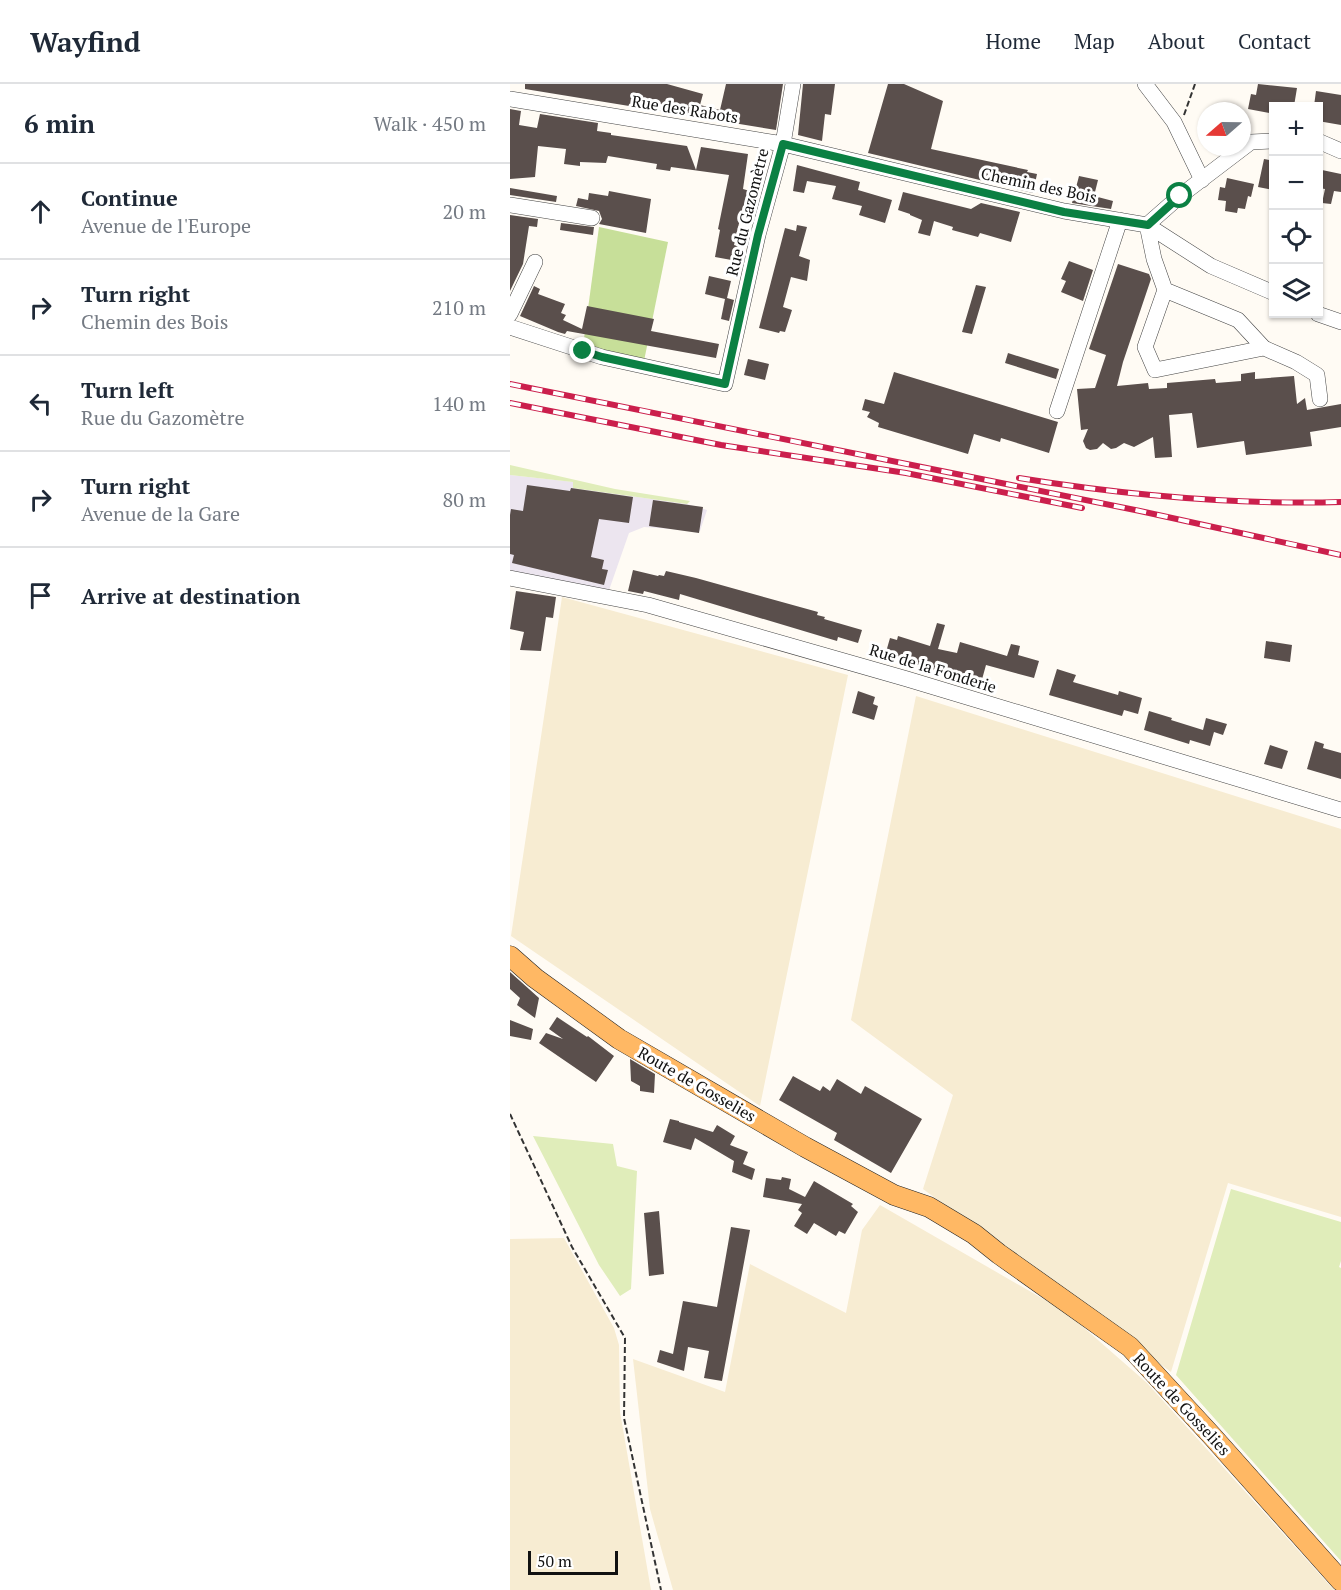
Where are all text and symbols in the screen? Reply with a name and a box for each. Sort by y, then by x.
text: Wayfind [30,23,141,60]
text: Home [985,27,1041,55]
text: Map [1074,27,1115,55]
text: About [1148,27,1205,55]
text: Contact [1238,27,1311,55]
street label: Rue des Rabots [630,90,740,128]
north arrow [1197,102,1251,156]
map controls [1269,102,1323,318]
button: + [1269,102,1323,156]
text: 6 min [24,106,95,140]
text: Walk · 450 m [374,110,486,137]
street label: Rue du Gazomètre [721,146,773,278]
button: − [1269,156,1323,210]
street label: Chemin des Bois [979,162,1099,208]
route start [1166,182,1192,208]
text: Continue [81,183,178,212]
icon: ahead [24,195,57,228]
text: 20 m [443,198,486,225]
button: locate [1269,210,1323,264]
text: Avenue de l'Europe [81,212,251,239]
button: layers [1269,264,1323,318]
text: Turn right [81,279,190,308]
icon: right [24,291,57,324]
text: 210 m [432,294,486,321]
text: Chemin des Bois [81,308,228,335]
route end [569,337,595,363]
text: Turn left [81,375,174,404]
icon: left [24,387,57,420]
text: 140 m [432,390,486,417]
text: Rue du Gazomètre [81,404,245,431]
text: Turn right [81,471,190,500]
icon: right [24,483,57,516]
text: 80 m [443,486,486,513]
text: Avenue de la Gare [81,500,240,527]
icon: arrive [24,579,57,612]
text: Arrive at destination [81,581,300,610]
street label: Rue de la Fonderie [867,638,999,698]
street label: Route de Gosselies [634,1041,760,1127]
street label: Route de Gosselies [1129,1348,1235,1460]
scale bar [528,1548,618,1576]
text: 50 m [537,1550,572,1572]

